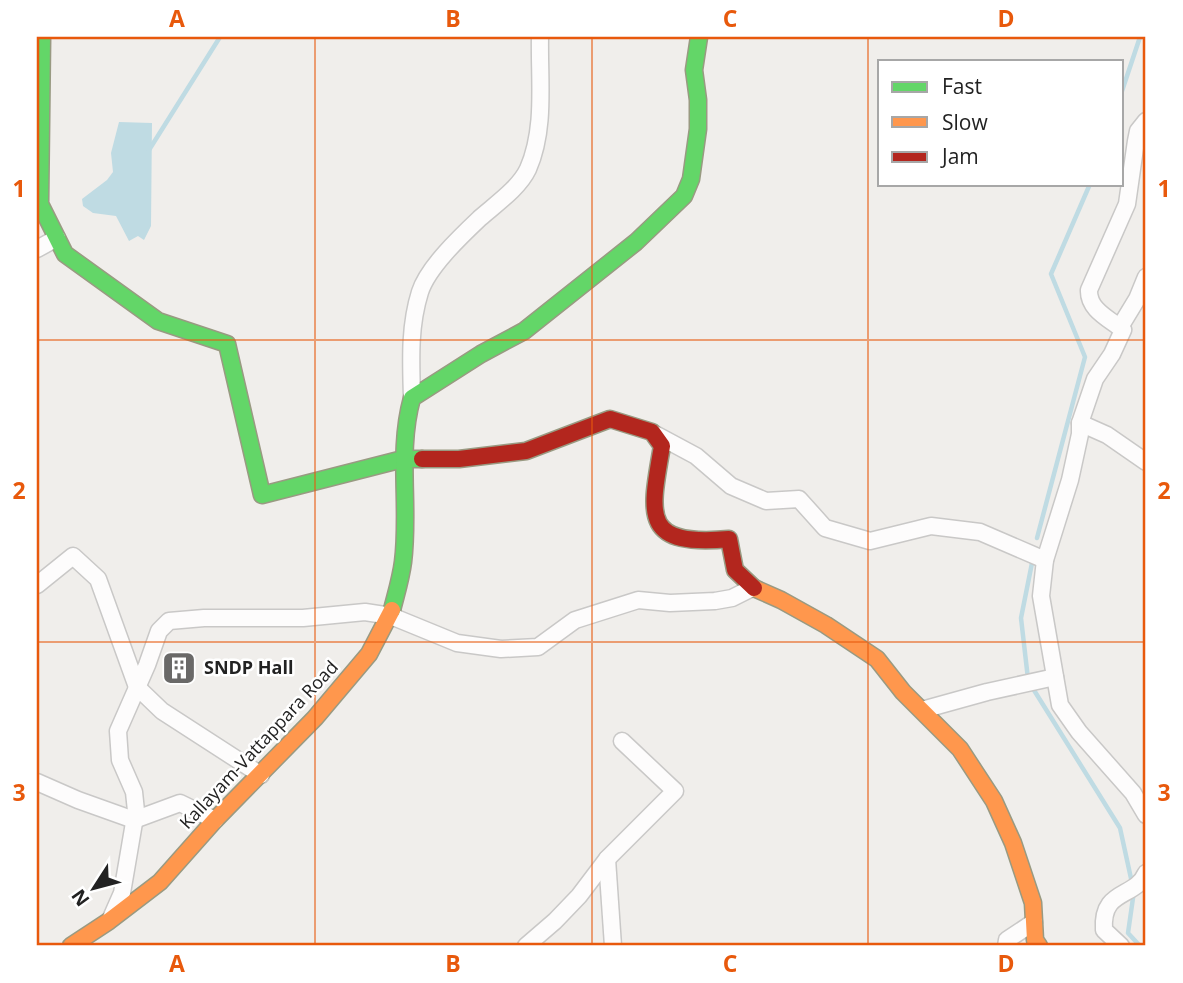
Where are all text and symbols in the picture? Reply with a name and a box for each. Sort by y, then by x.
text: A [169,2,185,34]
text: B [445,2,461,34]
text: C [723,2,737,34]
text: D [997,2,1015,34]
legend [878,60,1124,186]
text: Fast [942,72,982,100]
text: Slow [942,108,988,136]
text: Jam [940,142,979,170]
text: 1 [12,172,26,204]
text: 1 [1157,172,1171,204]
text: 2 [12,474,26,506]
text: 2 [1157,474,1171,506]
building icon: SNDP Hall [160,649,198,687]
street label: Kallayam-Vattappara Road [174,655,343,834]
place label: SNDP Hall [204,655,293,679]
text: 3 [12,776,26,808]
text: 3 [1157,776,1171,808]
north arrow [60,853,130,923]
text: N [65,884,95,912]
text: A [169,947,185,979]
text: B [445,947,461,979]
text: C [723,947,737,979]
text: D [997,947,1015,979]

